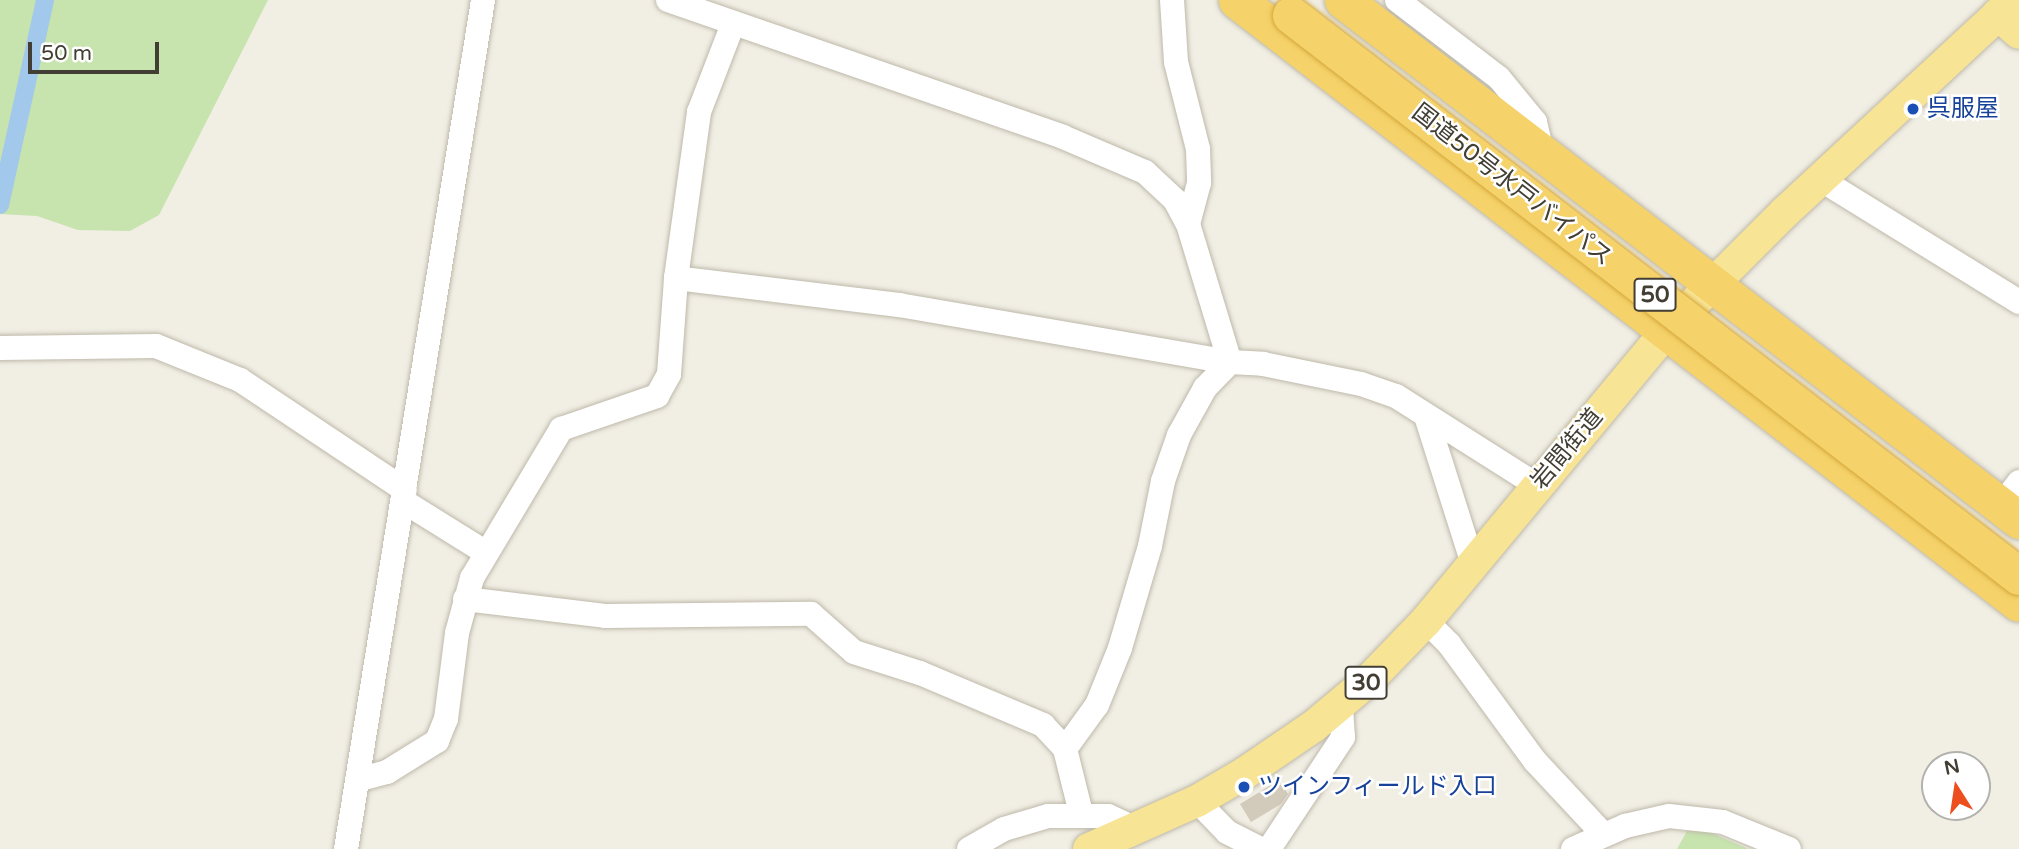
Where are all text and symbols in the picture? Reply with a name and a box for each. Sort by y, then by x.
scale bar [32,28,163,72]
text: 50 m [41,41,92,66]
place label: 呉服屋 [1927,95,1999,123]
street label: 国道50号水戸バイパス [1406,98,1618,272]
marker: 呉服屋 [1905,101,1921,117]
road number: 50 [1632,276,1678,314]
street label: 岩間街道 [1525,403,1609,495]
road number: 30 [1343,664,1389,702]
north arrow [1921,751,1991,821]
text: N [1942,755,1962,780]
place label: ツインフィールド入口 [1258,773,1498,801]
marker: ツインフィールド入口 [1236,779,1252,795]

